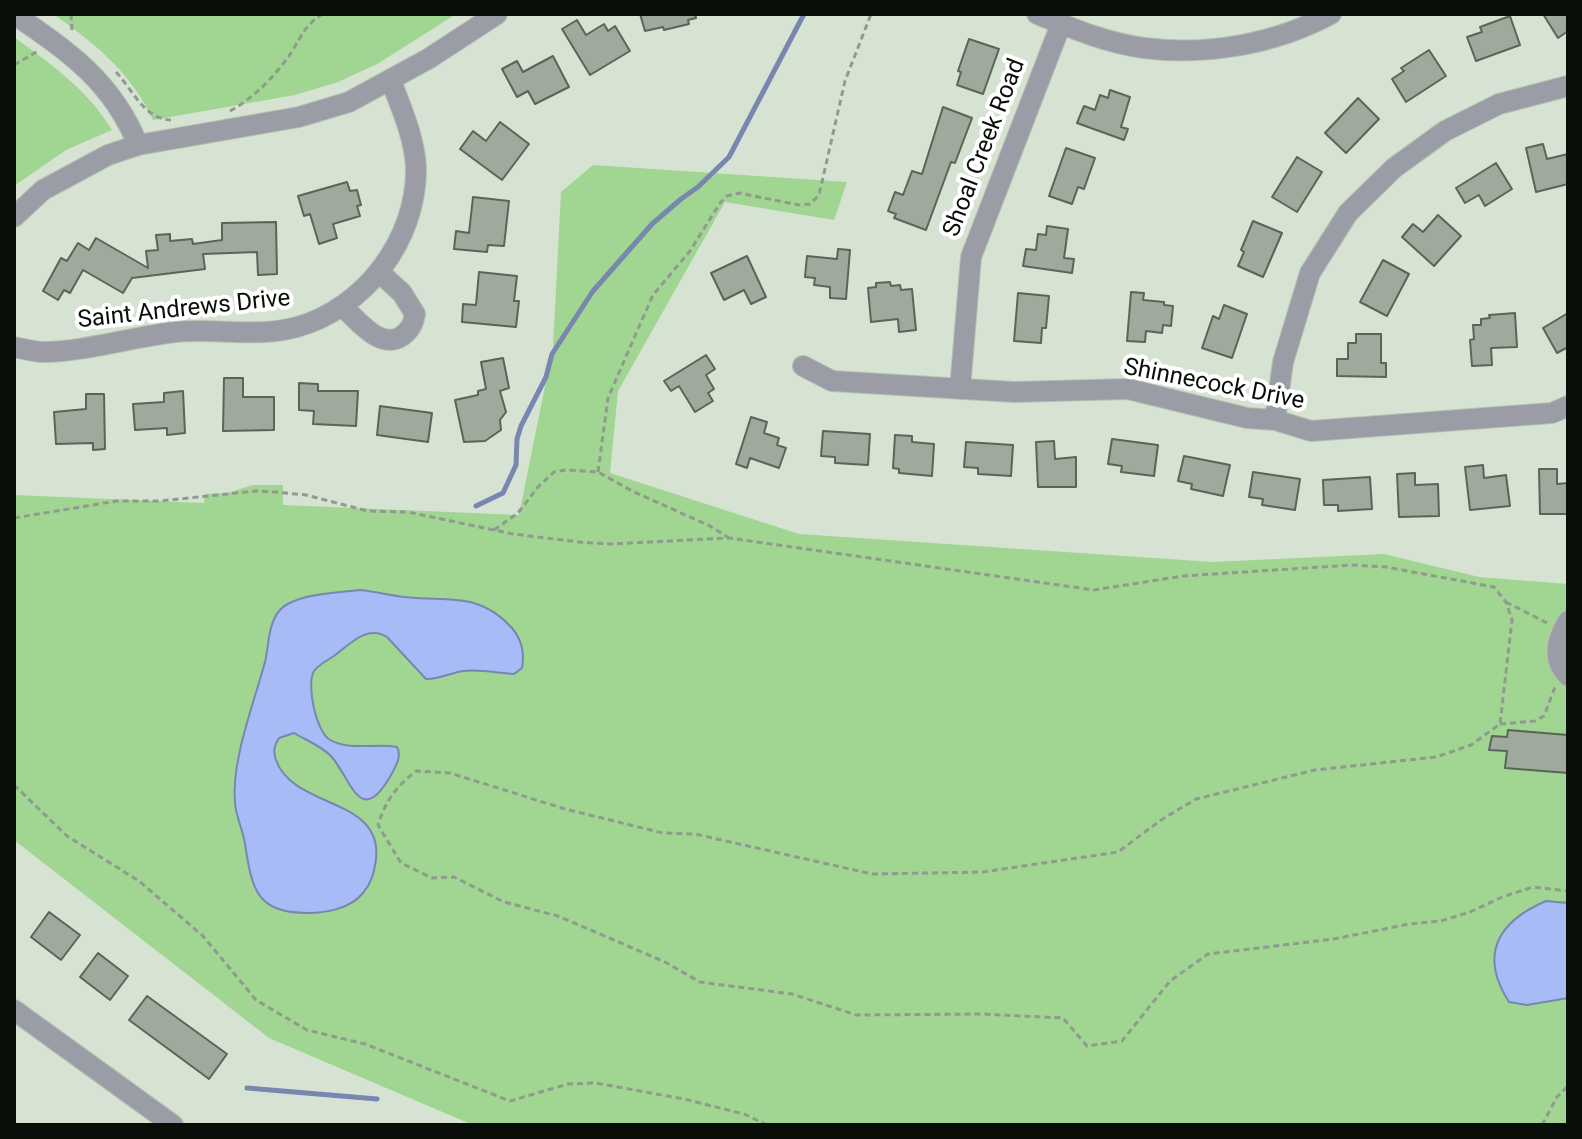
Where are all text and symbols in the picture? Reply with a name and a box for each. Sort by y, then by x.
street label: Shoal Creek Road [938,55,1032,241]
street label: Saint Andrews Drive [76,285,292,335]
street label: Shinnecock Drive [1121,353,1307,417]

